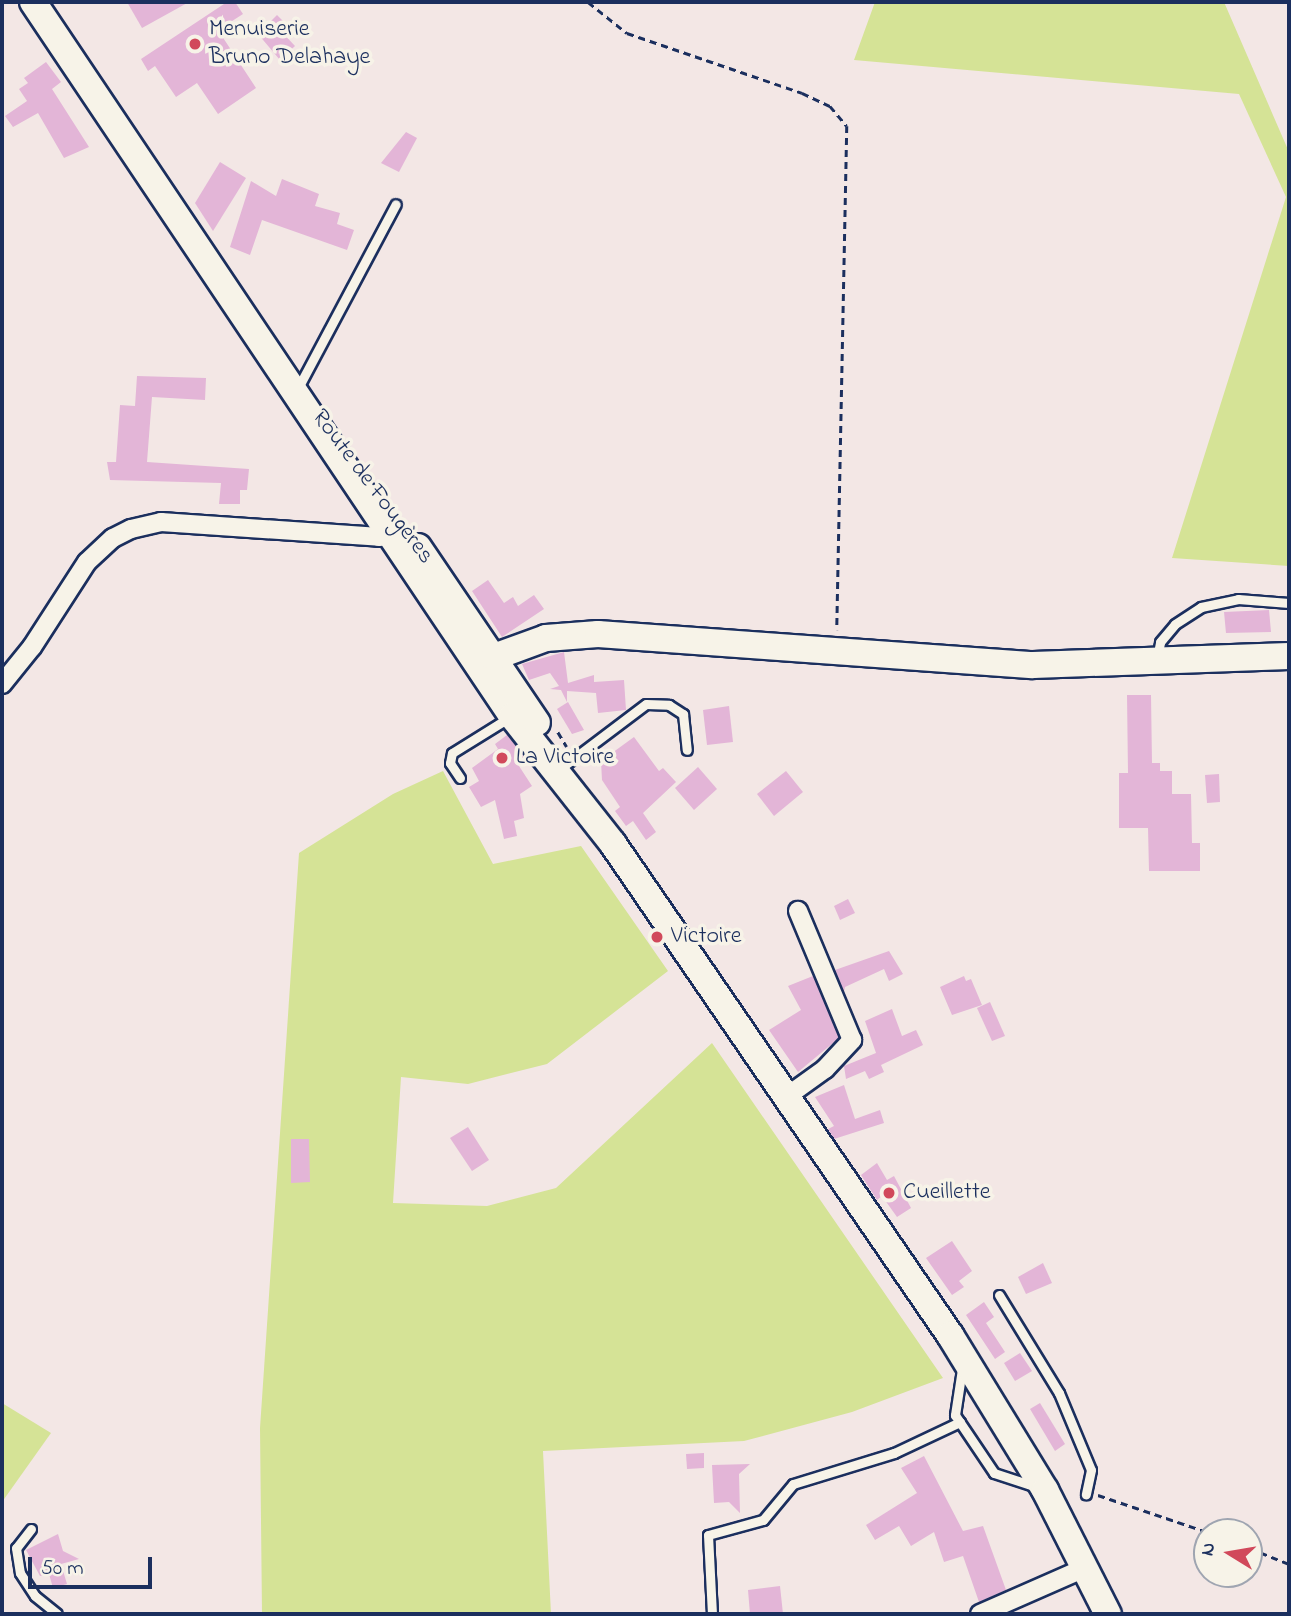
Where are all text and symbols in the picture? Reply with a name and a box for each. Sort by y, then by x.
place label: Menuiserie Bruno Delahaye [209,16,370,72]
marker: Menuiserie Bruno Delahaye [187,36,203,52]
street label: Route de Fougères [305,404,439,570]
place label: La Victoire [516,744,614,772]
marker: La Victoire [494,750,510,766]
place label: Victoire [671,923,742,951]
marker: Victoire [649,929,665,945]
place label: Cueillette [903,1179,991,1207]
marker: Cueillette [881,1185,897,1201]
north arrow [1193,1518,1263,1588]
text: N [1194,1540,1223,1558]
scale bar [32,1542,156,1586]
text: 50 m [41,1554,84,1584]

